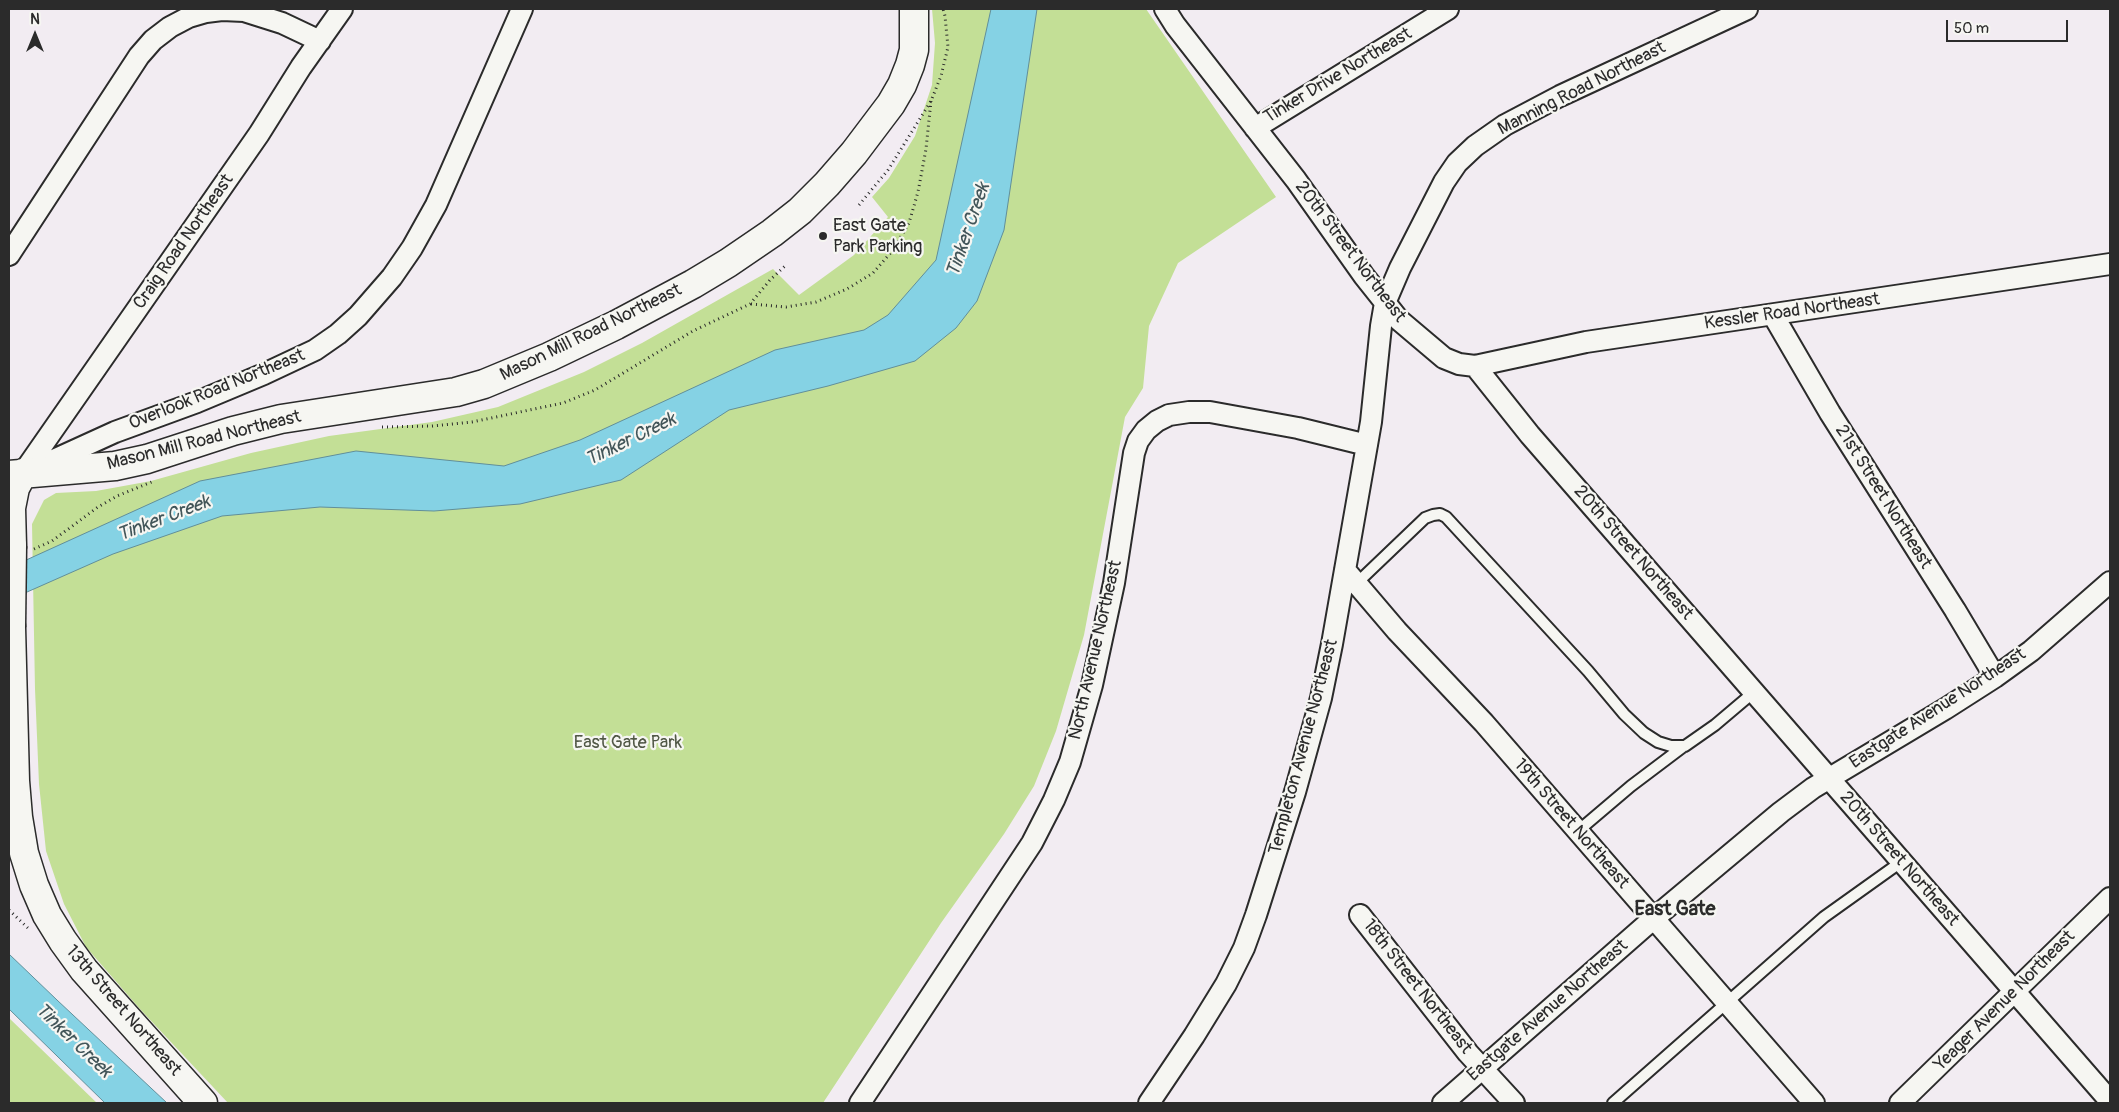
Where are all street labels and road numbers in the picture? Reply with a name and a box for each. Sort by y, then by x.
street label: Tinker Drive Northeast [1260,23,1416,129]
street label: Manning Road Northeast [1495,37,1669,141]
street label: Craig Road Northeast [129,170,239,314]
street label: 20th Street Northeast [1290,177,1410,327]
street label: Mason Mill Road Northeast [497,280,685,386]
street label: Kessler Road Northeast [1703,289,1881,335]
street label: Overlook Road Northeast [126,345,308,435]
street label: Mason Mill Road Northeast [105,406,303,476]
street label: 21st Street Northeast [1830,421,1936,573]
street label: 20th Street Northeast [1569,481,1697,625]
street label: North Avenue Northeast [1065,558,1127,742]
street label: Templeton Avenue Northeast [1265,637,1343,857]
street label: Eastgate Avenue Northeast [1846,644,2030,774]
street label: 19th Street Northeast [1509,755,1633,893]
street label: 20th Street Northeast [1835,787,1963,931]
street label: 18th Street Northeast [1358,915,1476,1059]
street label: Yeager Avenue Northeast [1930,926,2080,1076]
street label: Eastgate Avenue Northeast [1463,935,1633,1087]
street label: 13th Street Northeast [60,941,186,1081]

